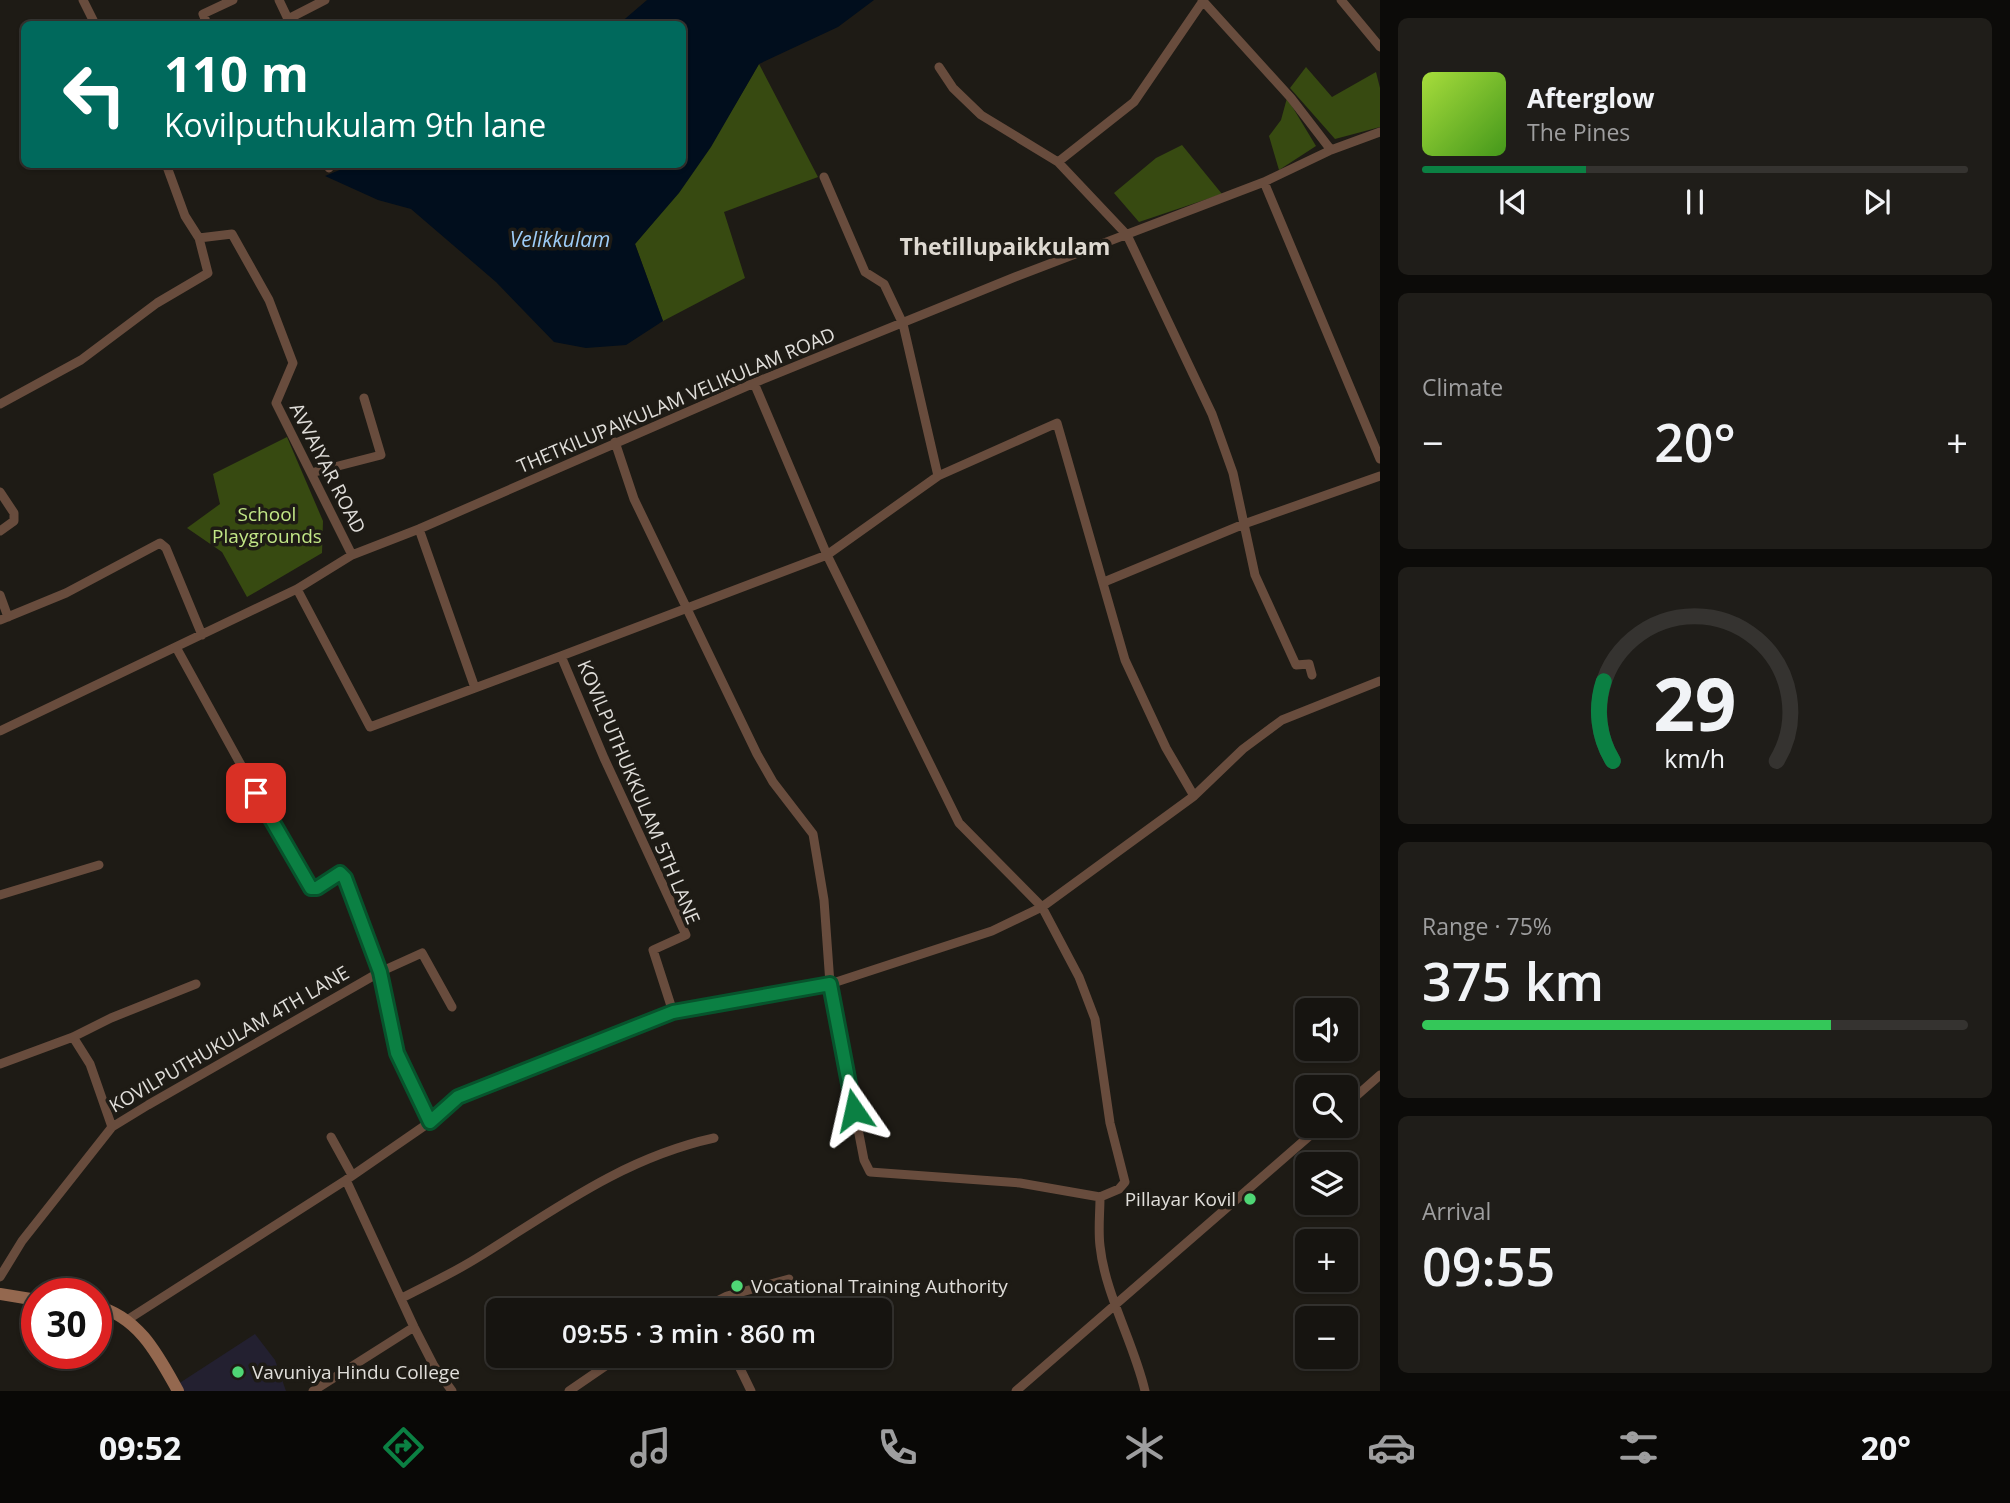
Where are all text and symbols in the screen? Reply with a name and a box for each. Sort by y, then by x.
text: 110 m [164,40,309,106]
icon: left [49,49,140,140]
text: Afterglow [1527,80,1654,116]
text: Kovilputhukulam 9th lane [164,103,546,146]
text: The Pines [1527,116,1630,148]
icon: previous [1494,183,1532,221]
icon: pause [1676,183,1714,221]
icon: next [1858,183,1896,221]
water label: Velikkulam [510,225,610,253]
district label: Thetillupaikkulam [900,230,1110,262]
street label: THETKILUPAIKULAM VELIKULAM ROAD [513,321,839,479]
text: Climate [1422,371,1503,403]
street label: AVVAIYAR ROAD [284,398,372,538]
text: 20° [1654,406,1736,477]
text: − [1422,416,1444,468]
text: + [1946,416,1968,468]
park label: School Playgrounds [212,501,322,549]
text: 29 [1653,654,1737,753]
street label: KOVILPUTHUKKULAM 5TH LANE [571,656,707,928]
text: km/h [1665,741,1725,775]
pin [226,763,286,823]
icon: arrive [237,774,275,812]
text: Range · 75% [1422,910,1552,942]
text: 375 km [1422,945,1604,1016]
street label: KOVILPUTHUKULAM 4TH LANE [104,959,354,1119]
map controls [1295,998,1358,1369]
button: sound [1295,998,1358,1061]
position arrow [817,1073,891,1147]
button: search [1295,1075,1358,1138]
button: layers [1295,1152,1358,1215]
place label: Pillayar Kovil [1125,1186,1236,1212]
marker: Pillayar Kovil [1242,1191,1258,1207]
text: Arrival [1422,1195,1491,1227]
button: + [1295,1229,1358,1292]
text: 09:55 [1422,1230,1555,1301]
place label: Vocational Training Authority [751,1273,1008,1299]
speed limit sign: 30 [21,1278,112,1369]
marker: Vocational Training Authority [729,1278,745,1294]
button: − [1295,1306,1358,1369]
text: 09:55 · 3 min · 860 m [562,1315,816,1351]
place label: Vavuniya Hindu College [252,1359,460,1385]
marker: Vavuniya Hindu College [230,1364,246,1380]
icon: directions [379,1423,428,1472]
icon: music [626,1423,675,1472]
icon: phone [873,1423,922,1472]
icon: climate [1120,1423,1169,1472]
icon: car [1367,1423,1416,1472]
icon: filters [1614,1423,1663,1472]
text: 09:52 [99,1426,181,1469]
text: 20° [1861,1426,1911,1469]

